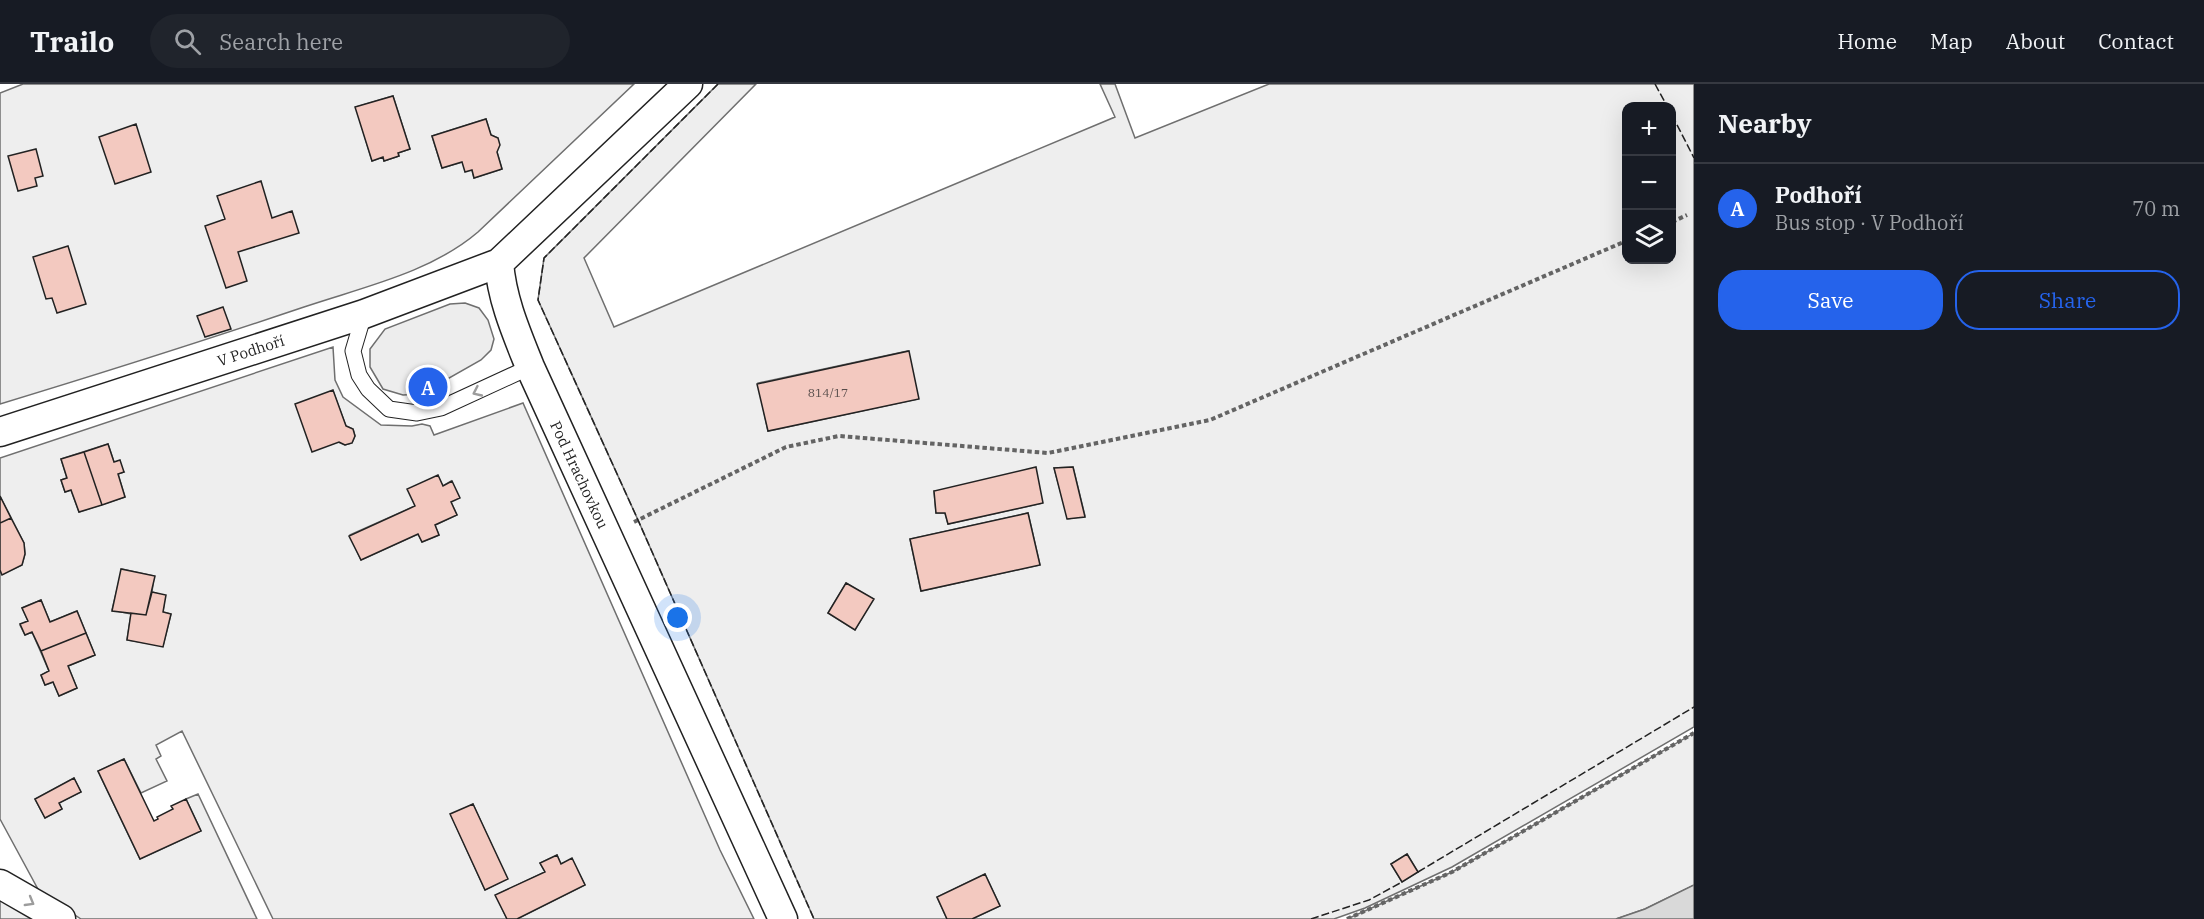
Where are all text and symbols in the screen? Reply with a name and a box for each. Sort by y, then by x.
search box [150,14,570,68]
text: Trailo [30,23,114,60]
icon: search [171,25,204,58]
text: Search here [219,27,343,56]
text: Home [1837,27,1897,55]
text: Map [1930,27,1973,55]
text: About [2006,27,2065,55]
text: Contact [2098,27,2174,55]
map controls [1622,102,1676,264]
button: + [1622,102,1676,156]
text: Nearby [1718,106,1812,140]
button: − [1622,156,1676,210]
text: Podhoří [1775,180,1862,209]
text: A [1731,195,1744,222]
text: 70 m [2132,195,2180,222]
text: Bus stop · V Podhoří [1775,209,1964,236]
button: layers [1622,210,1676,264]
button: Save [1718,270,1943,330]
button: Share [1955,270,2180,330]
street label: V Podhoří [215,331,287,370]
pin: A [408,364,448,410]
one-way arrow [472,384,483,396]
house number: 814/17 [808,385,848,400]
street label: Pod Hrachovkou [546,418,613,532]
your location [663,603,692,632]
one-way arrow [24,894,34,906]

